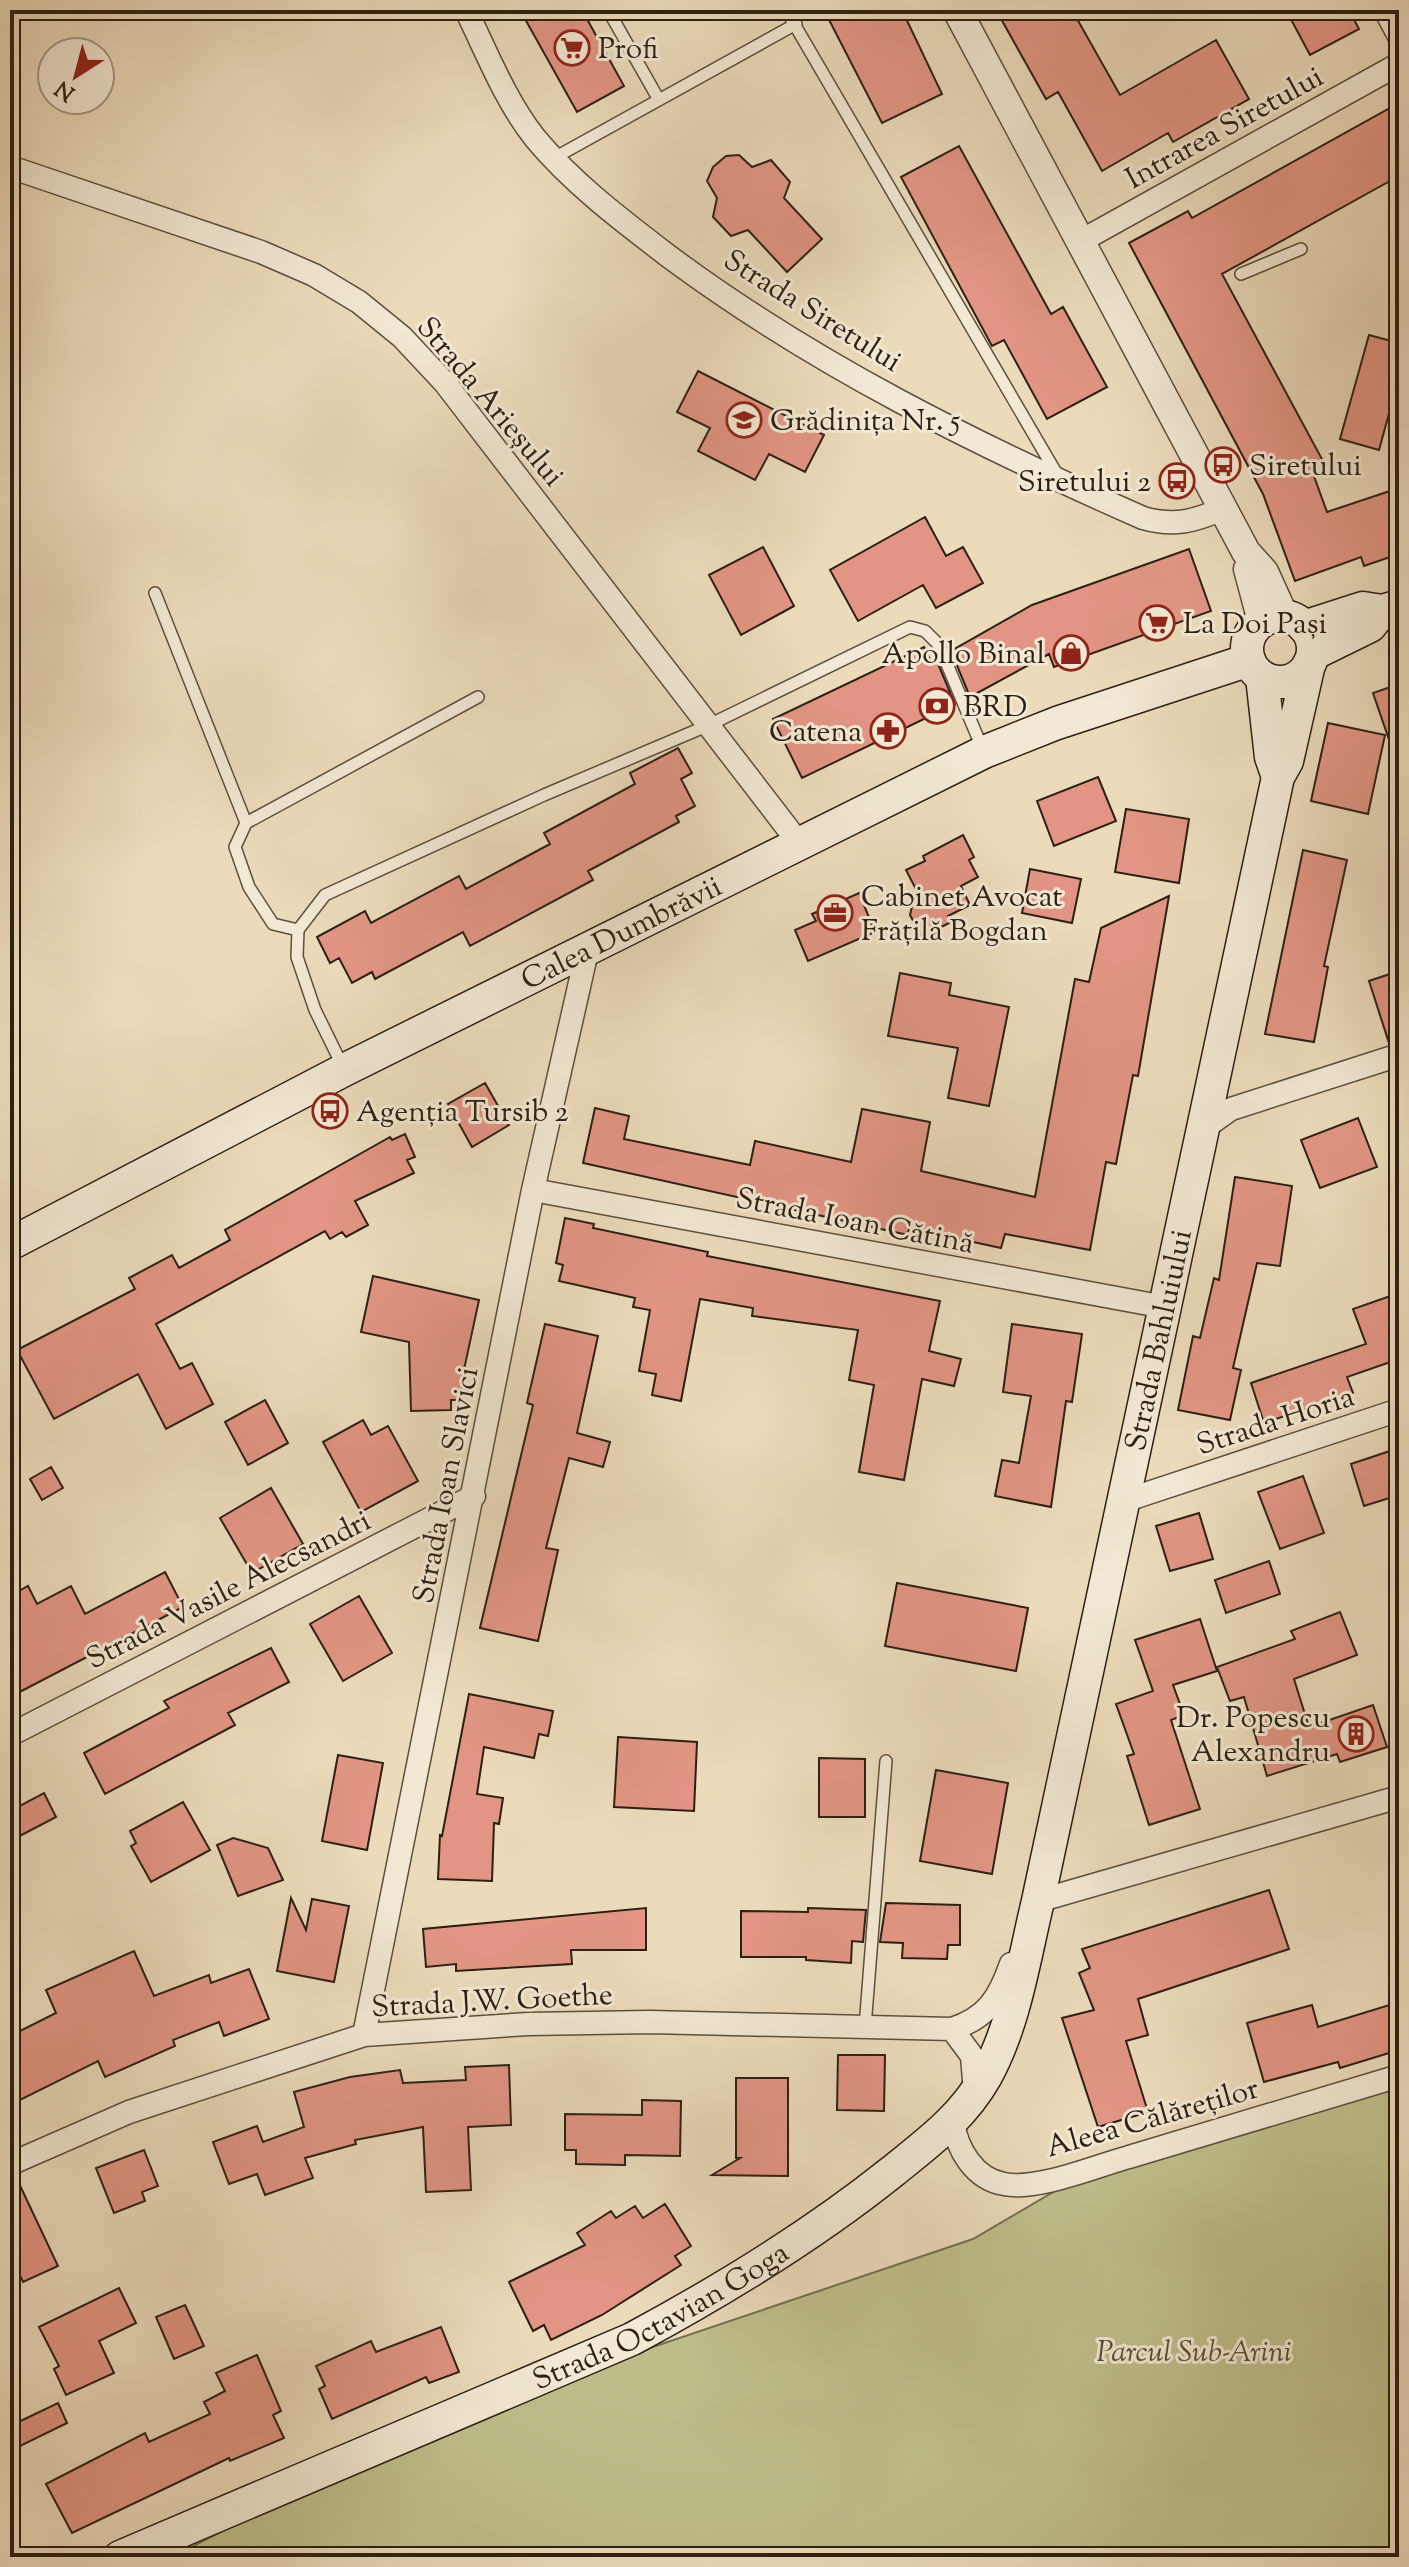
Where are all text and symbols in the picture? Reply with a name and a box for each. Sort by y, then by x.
supermarket icon: Profi [553,29,591,67]
place label: Profi [598,29,658,72]
north arrow [36,36,116,116]
street label: Intrarea Siretului [1118,57,1332,201]
text: N [49,71,83,108]
street label: Strada Siretului [714,240,909,384]
street label: Strada Arieșului [405,308,573,497]
school or university icon: Grădinița Nr. 5 [725,401,763,439]
place label: Grădinița Nr. 5 [770,401,960,444]
bus stop icon: Siretului [1204,446,1242,484]
place label: Siretului [1249,446,1362,489]
place label: Siretului 2 [1018,462,1151,505]
bus stop icon: Siretului 2 [1158,462,1196,500]
supermarket icon: La Doi Pași [1138,604,1176,642]
place label: La Doi Pași [1183,604,1327,647]
place label: Apollo Binal [881,634,1045,677]
shop icon: Apollo Binal [1052,634,1090,672]
bank icon: BRD [918,687,956,725]
place label: BRD [963,687,1027,730]
place label: Catena [769,712,862,755]
pharmacy icon: Catena [869,712,907,750]
street label: Calea Dumbrăvii [514,867,730,1003]
place label: Cabinet Avocat Frățilă Bogdan [861,877,1062,954]
office icon: Cabinet Avocat Frățilă Bogdan [816,894,854,932]
bus stop icon: Agenția Tursib 2 [311,1092,349,1130]
place label: Agenția Tursib 2 [356,1092,569,1135]
street label: Strada Ioan Cătină [732,1178,977,1267]
street label: Strada Bahluiului [1116,1226,1205,1455]
street label: Strada Ioan Slavici [403,1364,491,1607]
street label: Strada Horia [1191,1377,1360,1468]
street label: Strada Vasile Alecsandri [79,1501,379,1682]
place label: Dr. Popescu Alexandru [1176,1698,1330,1775]
building icon: Dr. Popescu Alexandru [1337,1715,1375,1753]
street label: Strada J.W. Goethe [370,1975,614,2030]
street label: Aleea Călăreților [1041,2068,1264,2170]
street label: Strada Octavian Goga [526,2233,798,2403]
park label: Parcul Sub-Arini [1096,2332,1292,2375]

